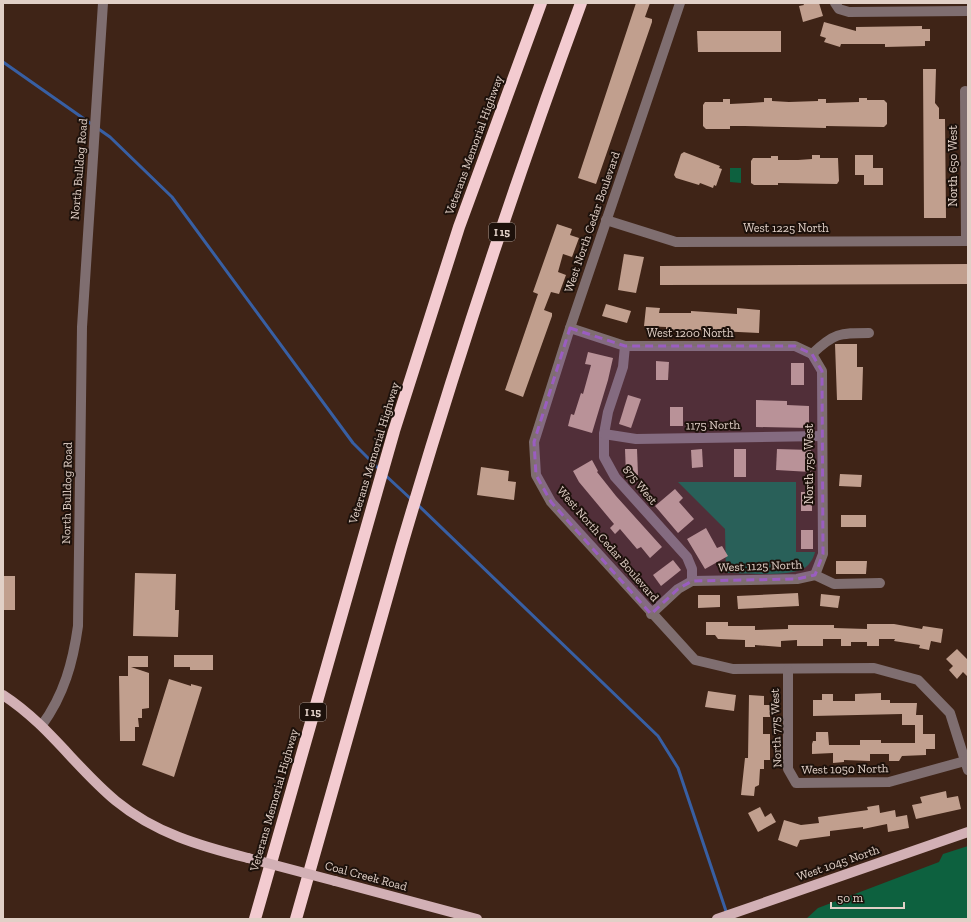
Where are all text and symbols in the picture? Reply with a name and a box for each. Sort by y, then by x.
street label: Veterans Memorial Highway [442,73,506,218]
street label: North Bulldog Road [68,117,90,220]
street label: North 650 West [946,125,960,207]
street label: West North Cedar Boulevard [561,149,623,294]
street label: West 1225 North [743,221,829,235]
road number: I 15 [489,223,515,241]
street label: West 1200 North [646,326,734,340]
street label: Veterans Memorial Highway [345,380,402,526]
street label: 1175 North [686,418,741,432]
street label: North 750 West [802,423,816,504]
street label: North Bulldog Road [59,442,75,544]
street label: 875 West [620,463,661,508]
street label: West North Cedar Boulevard [554,484,662,605]
street label: West 1125 North [718,558,802,574]
street label: North 775 West [768,688,784,768]
road number: I 15 [300,703,326,721]
street label: Veterans Memorial Highway [247,726,301,874]
street label: West 1050 North [801,761,889,777]
street label: West 1045 North [795,842,881,884]
street label: Coal Creek Road [323,858,409,894]
scale bar [831,884,904,910]
text: 50 m [837,891,864,905]

